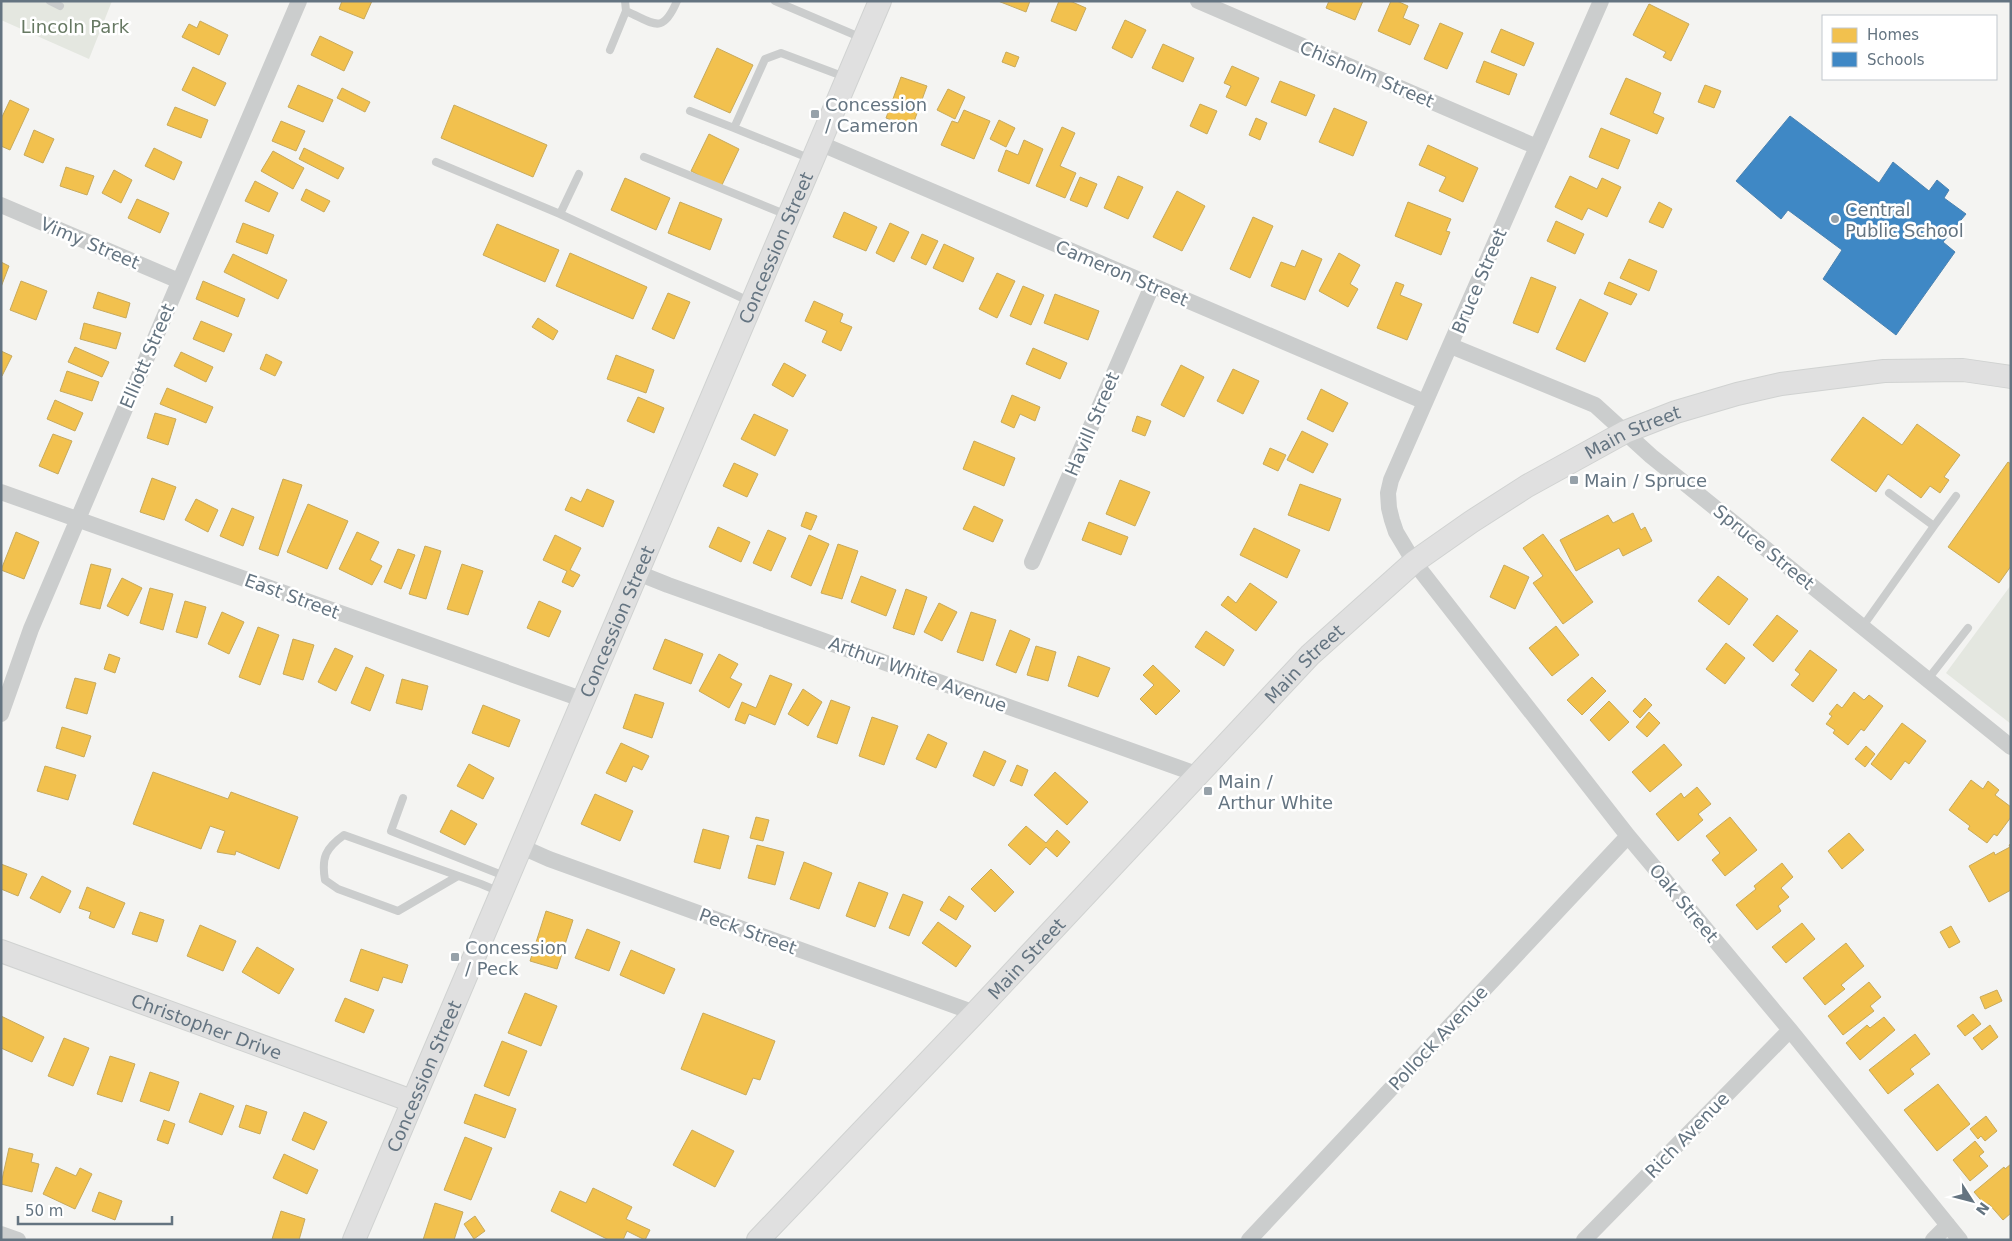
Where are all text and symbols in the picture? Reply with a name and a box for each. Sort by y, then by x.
legend [1822,15,1997,80]
park label: Lincoln Park [21,16,130,37]
text: Homes [1867,26,1919,44]
street label: Chisholm Street [1297,36,1437,112]
text: Schools [1867,51,1925,69]
place label: Concession / Cameron [825,94,927,136]
marker: Concession / Cameron [809,108,821,120]
street label: Concession Street [734,169,817,327]
place label: Central Public School [1845,199,1964,241]
street label: Vimy Street [37,213,143,273]
marker: Central Public School [1829,213,1841,225]
street label: Bruce Street [1447,225,1511,337]
street label: Cameron Street [1053,236,1191,310]
street label: Elliott Street [115,300,179,412]
street label: Havill Street [1061,369,1123,479]
street label: Main Street [1581,401,1683,463]
place label: Main / Spruce [1584,470,1707,491]
marker: Main / Spruce [1568,474,1580,486]
street label: Spruce Street [1710,500,1818,594]
street label: Concession Street [575,542,658,700]
street label: East Street [242,569,342,623]
street label: Main Street [1260,620,1348,707]
street label: Arthur White Avenue [826,632,1010,716]
place label: Main / Arthur White [1218,771,1333,813]
marker: Main / Arthur White [1202,785,1214,797]
street label: Oak Street [1645,859,1723,947]
street label: Peck Street [696,904,800,958]
street label: Main Street [983,913,1069,1003]
place label: Concession / Peck [465,937,567,979]
marker: Concession / Peck [449,951,461,963]
street label: Pollock Avenue [1384,981,1492,1095]
street label: Christopher Drive [128,989,285,1063]
street label: Concession Street [382,997,465,1155]
street label: Rich Avenue [1641,1088,1733,1182]
north arrow [1947,1176,1997,1226]
scale bar [18,1194,171,1226]
text: N [1973,1199,1992,1218]
text: 50 m [25,1202,63,1220]

